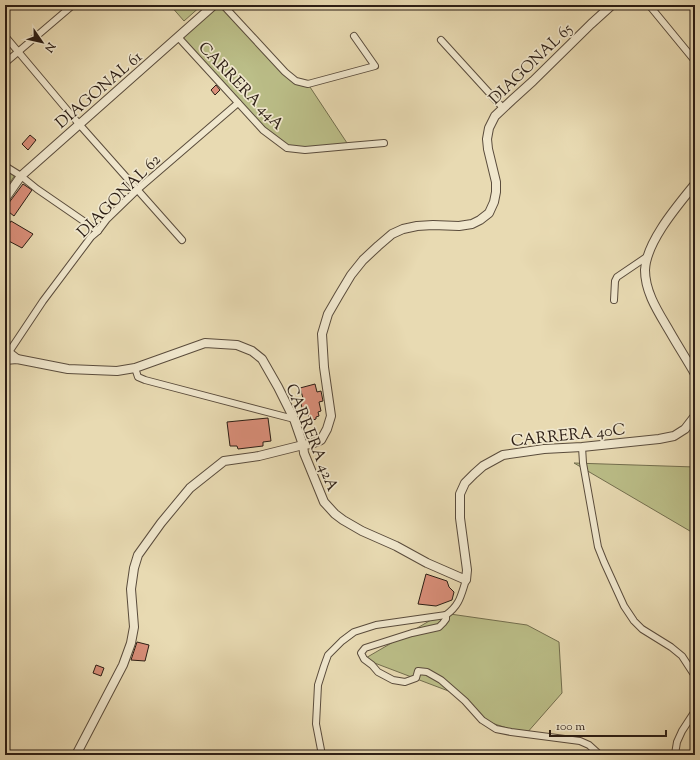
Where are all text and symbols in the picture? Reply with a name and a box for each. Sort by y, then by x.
street label: DIAGONAL 65 [485,18,579,111]
north arrow [22,22,62,62]
street label: CARRERA 44A [192,37,288,136]
street label: DIAGONAL 61 [51,46,145,132]
street label: DIAGONAL 62 [73,149,167,244]
street label: CARRERA 42A [279,381,343,495]
street label: CARRERA 40C [510,419,627,454]
scale bar [550,712,666,738]
text: 100 m [556,718,585,736]

